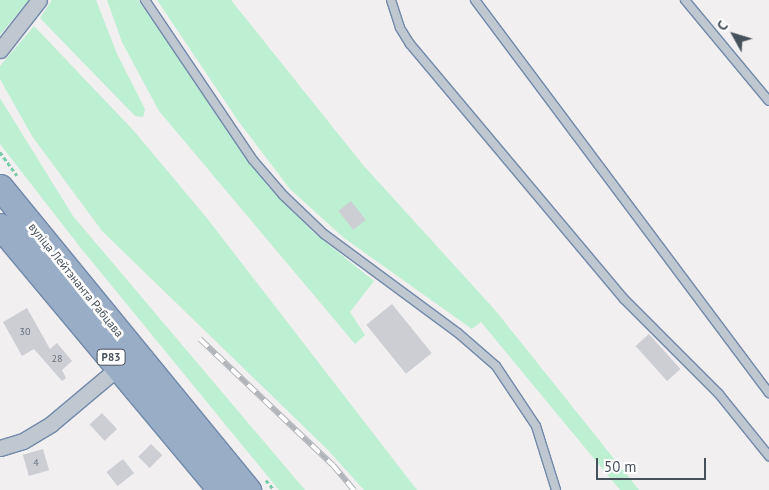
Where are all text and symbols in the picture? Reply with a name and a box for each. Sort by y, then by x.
north arrow [709,10,759,60]
text: С [713,17,732,34]
street label: вуліца Лейтэнанта Рабцава [25,220,127,340]
house number: 30 [20,326,30,338]
road number: Р83 [96,348,126,366]
house number: 28 [52,353,62,365]
scale bar [599,448,709,480]
house number: 4 [33,457,39,469]
text: 50 m [604,457,637,476]

